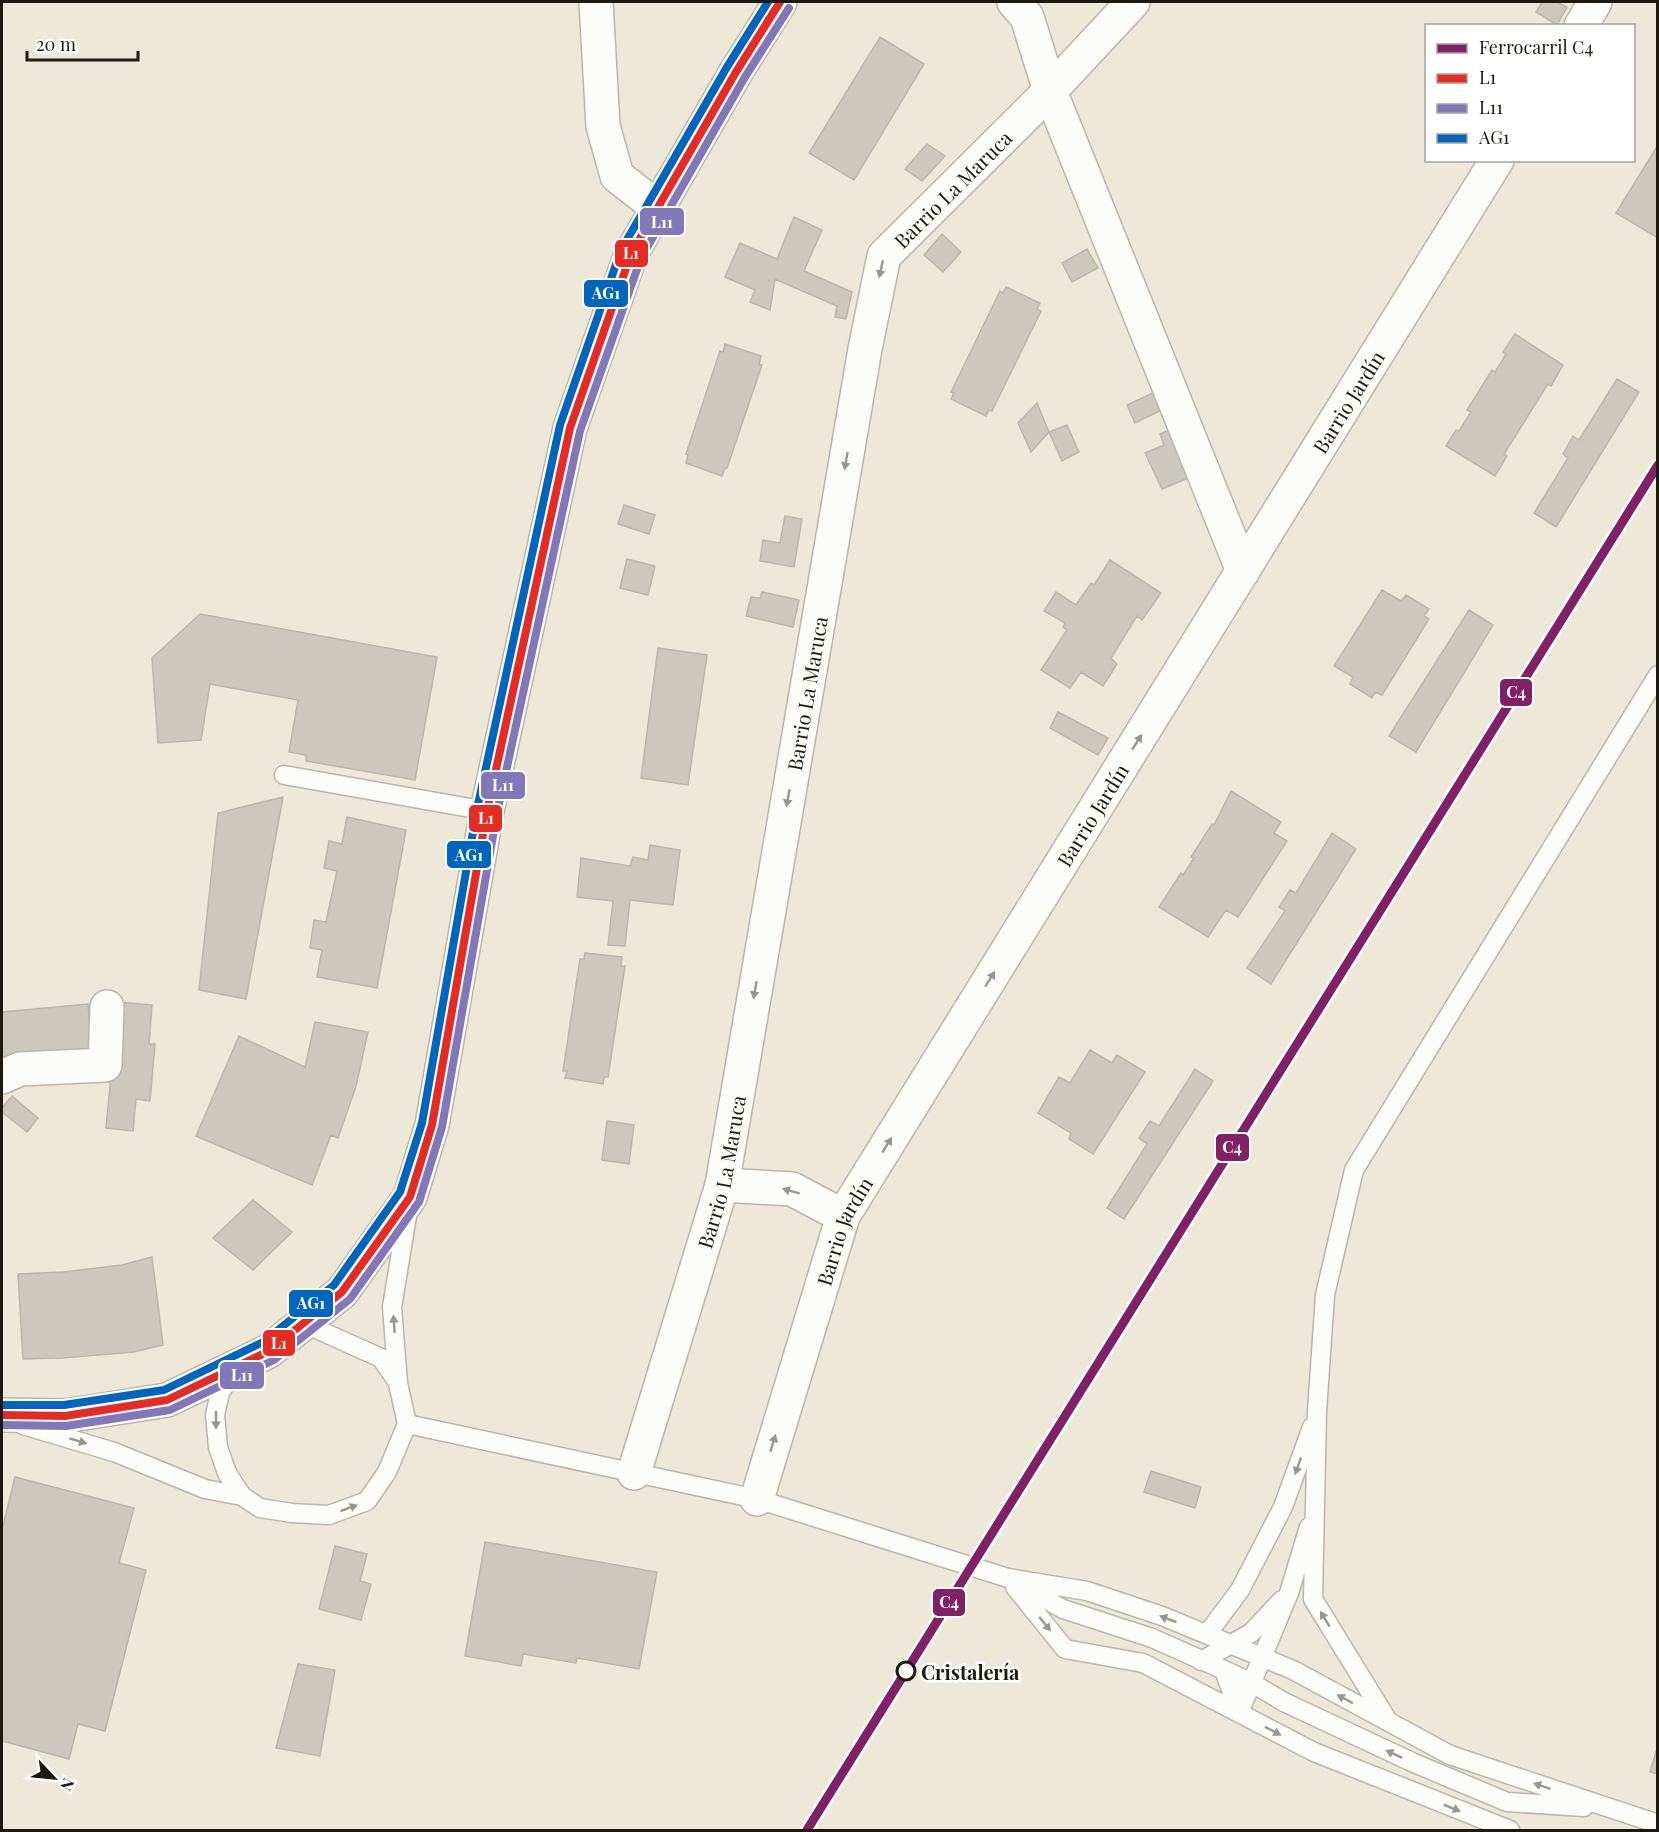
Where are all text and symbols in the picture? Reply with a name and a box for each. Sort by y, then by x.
scale bar [27,24,138,62]
legend [1425,24,1635,162]
text: 20 m [36,32,76,56]
text: Ferrocarril C4 [1479,35,1593,59]
text: L1 [1479,65,1497,89]
text: L11 [1479,95,1503,119]
street label: Barrio La Maruca [887,124,1017,253]
text: AG1 [1478,125,1510,149]
line badge: L11 [639,207,685,236]
text: L11 [651,211,673,232]
line badge: L1 [614,239,649,268]
text: L1 [623,242,639,263]
one-way arrow [876,260,885,279]
line badge: AG1 [583,279,629,308]
text: AG1 [591,282,620,303]
street label: Barrio Jardín [1305,345,1390,458]
one-way arrow [841,452,850,471]
street label: Barrio La Maruca [780,614,833,772]
line badge: C4 [1499,678,1533,707]
text: C4 [1506,681,1526,702]
one-way arrow [1131,734,1142,750]
street label: Barrio Jardín [1050,758,1134,871]
line badge: L11 [480,771,526,800]
text: L11 [492,774,514,795]
one-way arrow [783,789,792,808]
line badge: L1 [468,804,503,833]
text: L1 [478,807,494,828]
line badge: AG1 [446,840,492,869]
text: AG1 [454,844,483,865]
one-way arrow [984,971,995,987]
one-way arrow [751,981,760,1000]
street label: Barrio La Maruca [690,1093,751,1251]
line badge: C4 [1215,1133,1250,1162]
text: C4 [1222,1136,1242,1157]
one-way arrow [881,1137,892,1153]
street label: Barrio Jardín [809,1171,878,1289]
one-way arrow [781,1185,800,1195]
line badge: AG1 [288,1289,334,1318]
text: AG1 [296,1292,325,1313]
one-way arrow [389,1315,399,1334]
line badge: L1 [262,1329,296,1357]
text: L1 [271,1332,287,1353]
line badge: L11 [219,1361,265,1390]
text: L11 [231,1364,253,1385]
one-way arrow [211,1410,221,1429]
one-way arrow [769,1434,778,1452]
one-way arrow [69,1437,87,1447]
one-way arrow [1292,1457,1302,1475]
one-way arrow [340,1502,358,1512]
line badge: C4 [932,1588,966,1617]
text: C4 [939,1591,959,1612]
one-way arrow [1320,1611,1331,1627]
one-way arrow [1159,1614,1177,1623]
one-way arrow [1038,1616,1051,1632]
place label: Cristalería [921,1658,1020,1685]
marker: Cristalería [896,1661,916,1681]
one-way arrow [1337,1694,1354,1704]
one-way arrow [1264,1726,1281,1735]
north arrow [24,1748,84,1808]
one-way arrow [1385,1749,1403,1759]
text: N [56,1775,80,1795]
one-way arrow [1533,1781,1551,1790]
one-way arrow [1443,1803,1461,1813]

